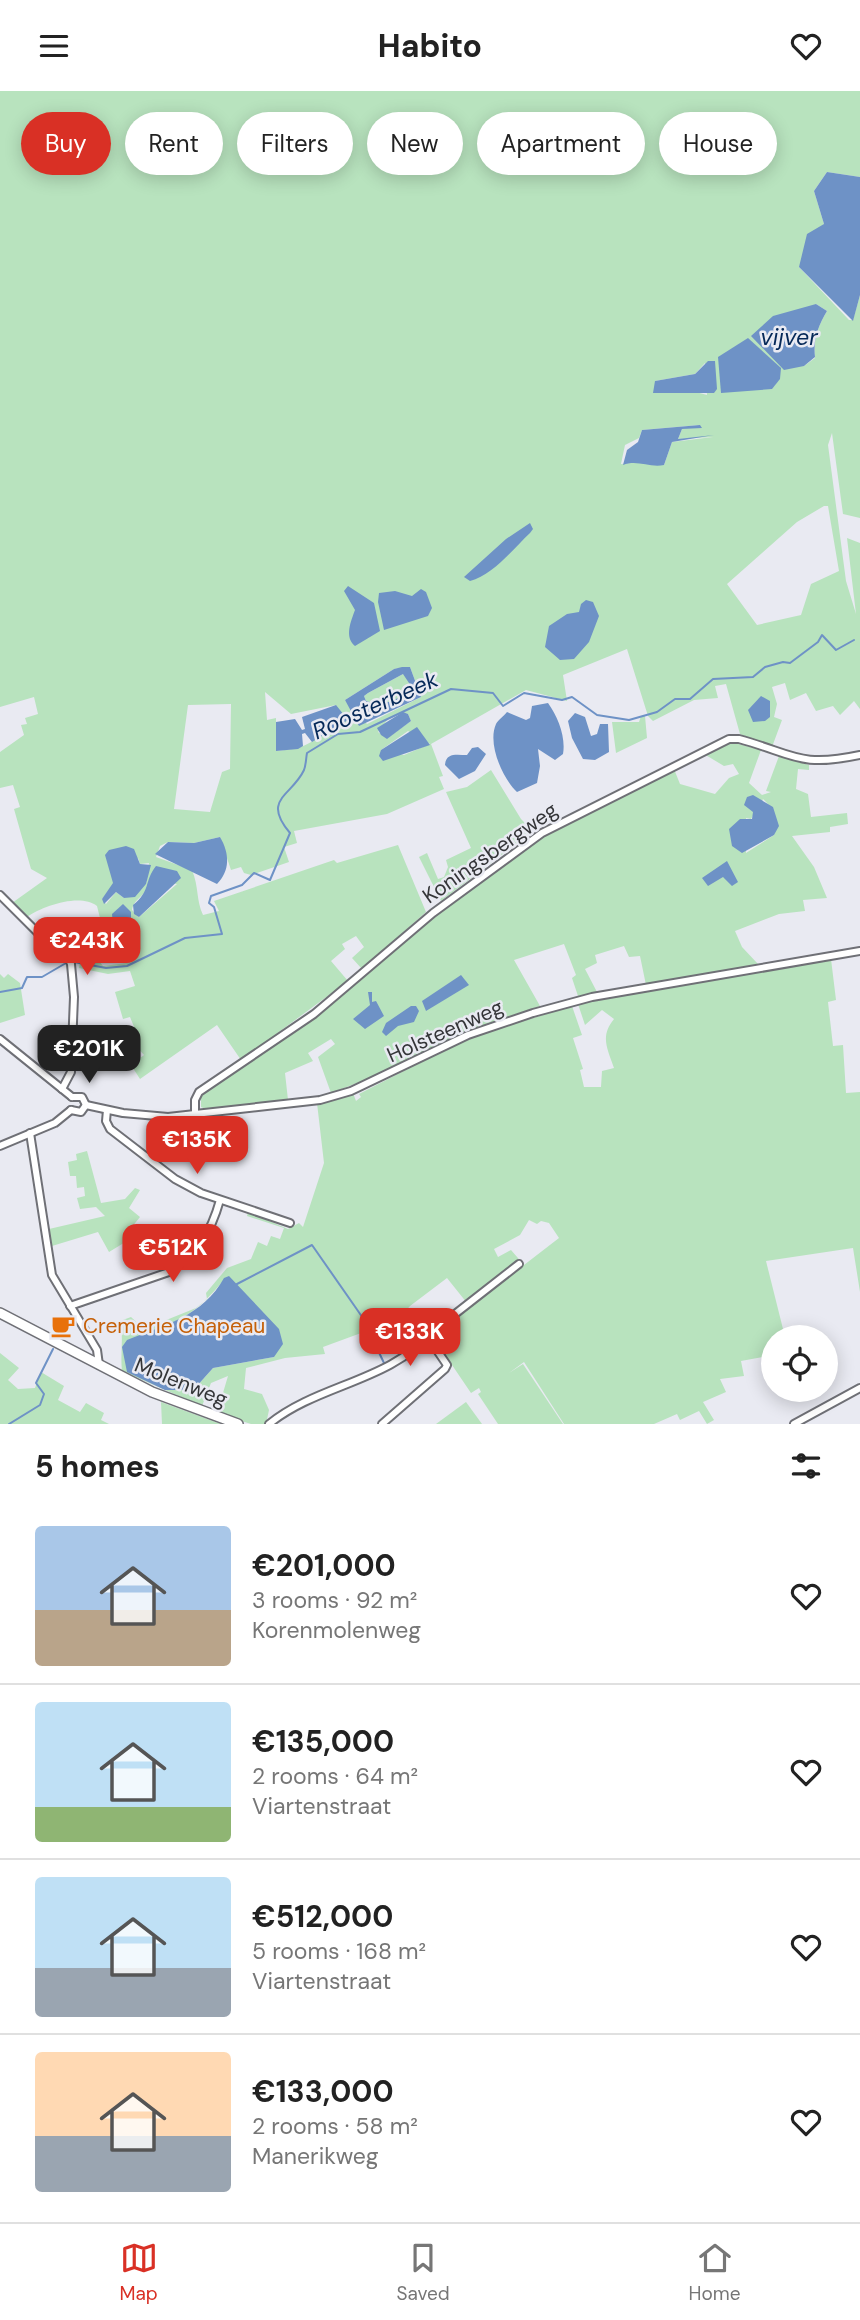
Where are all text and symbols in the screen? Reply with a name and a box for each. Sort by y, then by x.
text: Habito [378,25,482,67]
icon: menu [35,27,73,65]
icon: heart [787,27,825,65]
chip: Buy [21,112,111,175]
chip: Rent [125,112,223,175]
chip: Filters [237,112,353,175]
chip: New [367,112,463,175]
chip: Apartment [477,112,645,175]
chip: House [659,112,777,175]
water label: vijver [760,322,819,352]
water label: Roosterbeek [307,664,443,746]
street label: Koningsbergweg [417,796,563,910]
pin: €243K [38,917,136,977]
text: €243K [49,925,125,955]
street label: Holsteenweg [382,993,508,1069]
pin: €201K [40,1025,138,1085]
text: €201K [54,1033,124,1063]
pin: €135K [148,1117,246,1176]
text: €135K [162,1124,232,1154]
pin: €512K [124,1225,222,1284]
text: €512K [138,1232,208,1262]
pin: €133K [361,1309,459,1368]
cafe icon: Cremerie Chapeau [49,1312,77,1340]
place label: Cremerie Chapeau [83,1312,265,1340]
text: €133K [375,1316,445,1346]
map controls [761,1325,838,1402]
button: locate [761,1325,838,1402]
street label: Molenweg [130,1351,232,1413]
text: 5 homes [35,1447,160,1486]
icon: filters [787,1447,825,1485]
text: €201,000 [252,1546,396,1585]
icon: home [91,1554,175,1638]
icon: heart [787,1577,825,1615]
text: 3 rooms · 92 m² [252,1585,417,1615]
text: Korenmolenweg [252,1615,421,1645]
text: €135,000 [252,1722,394,1761]
icon: home [91,1730,175,1814]
icon: heart [787,1753,825,1791]
text: 2 rooms · 64 m² [252,1761,418,1791]
text: Viartenstraat [252,1791,391,1821]
text: €512,000 [252,1897,393,1936]
icon: home [91,1905,175,1989]
icon: heart [787,1928,825,1966]
text: 5 rooms · 168 m² [252,1936,426,1966]
text: Viartenstraat [252,1966,391,1996]
text: €133,000 [252,2072,394,2111]
icon: home [91,2080,175,2164]
icon: heart [787,2103,825,2141]
text: 2 rooms · 58 m² [252,2111,418,2141]
text: Manerikweg [252,2141,379,2171]
tab: Map [119,2239,158,2306]
tab: Saved [397,2239,450,2306]
tab: Home [689,2239,741,2306]

